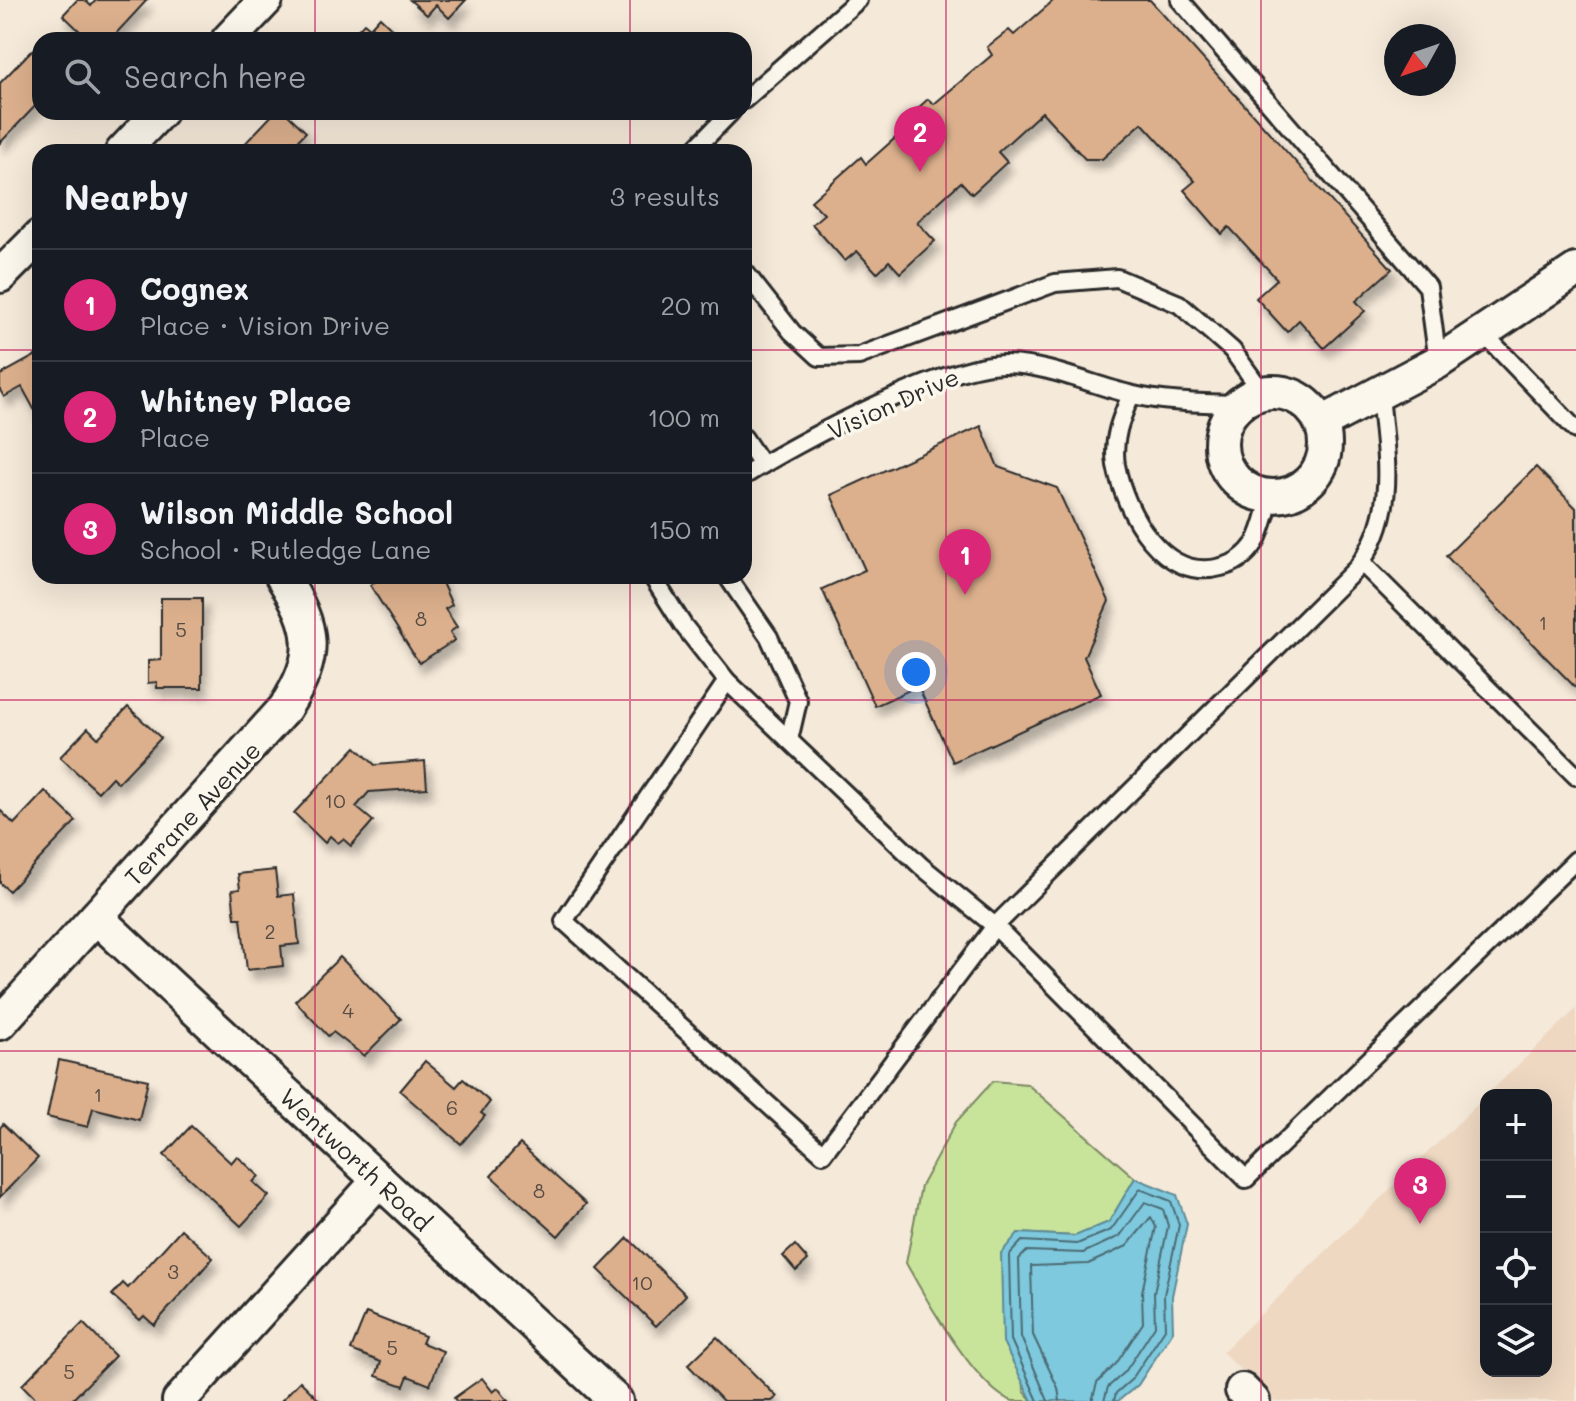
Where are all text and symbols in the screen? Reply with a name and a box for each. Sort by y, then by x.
north arrow [1384,24,1456,96]
search box [32,32,752,120]
icon: search [60,54,104,98]
text: Search here [124,56,307,96]
pin: 2 [894,106,946,172]
text: Nearby [64,174,189,219]
text: 3 results [610,179,720,213]
text: Cognex [140,268,249,308]
text: 1 [84,288,96,322]
text: 20 m [660,288,720,322]
text: Place · Vision Drive [140,308,390,342]
street label: Vision Drive [823,360,963,446]
text: Whitney Place [140,380,351,420]
text: 2 [83,400,97,434]
text: 100 m [647,400,720,434]
text: Place [140,420,210,454]
text: Wilson Middle School [140,492,453,532]
text: 3 [82,512,98,546]
text: 150 m [648,512,720,546]
pin: 1 [939,529,991,595]
text: School · Rutledge Lane [140,532,431,566]
house number: 8 [415,605,427,631]
house number: 1 [1539,609,1547,635]
house number: 5 [175,616,187,642]
your location [896,652,936,692]
street label: Terrane Avenue [117,734,267,892]
house number: 10 [324,787,346,813]
house number: 2 [264,918,276,944]
house number: 4 [342,997,354,1023]
house number: 1 [94,1081,102,1107]
street label: Wentworth Road [274,1081,438,1237]
map controls [1480,1089,1552,1377]
button: + [1480,1089,1552,1161]
house number: 6 [446,1094,458,1120]
pin: 3 [1394,1158,1446,1224]
button: − [1480,1161,1552,1233]
house number: 8 [533,1177,545,1203]
button: locate [1480,1233,1552,1305]
house number: 3 [167,1258,179,1284]
house number: 10 [631,1269,653,1295]
button: layers [1480,1305,1552,1377]
house number: 5 [386,1334,398,1360]
house number: 5 [63,1358,75,1384]

